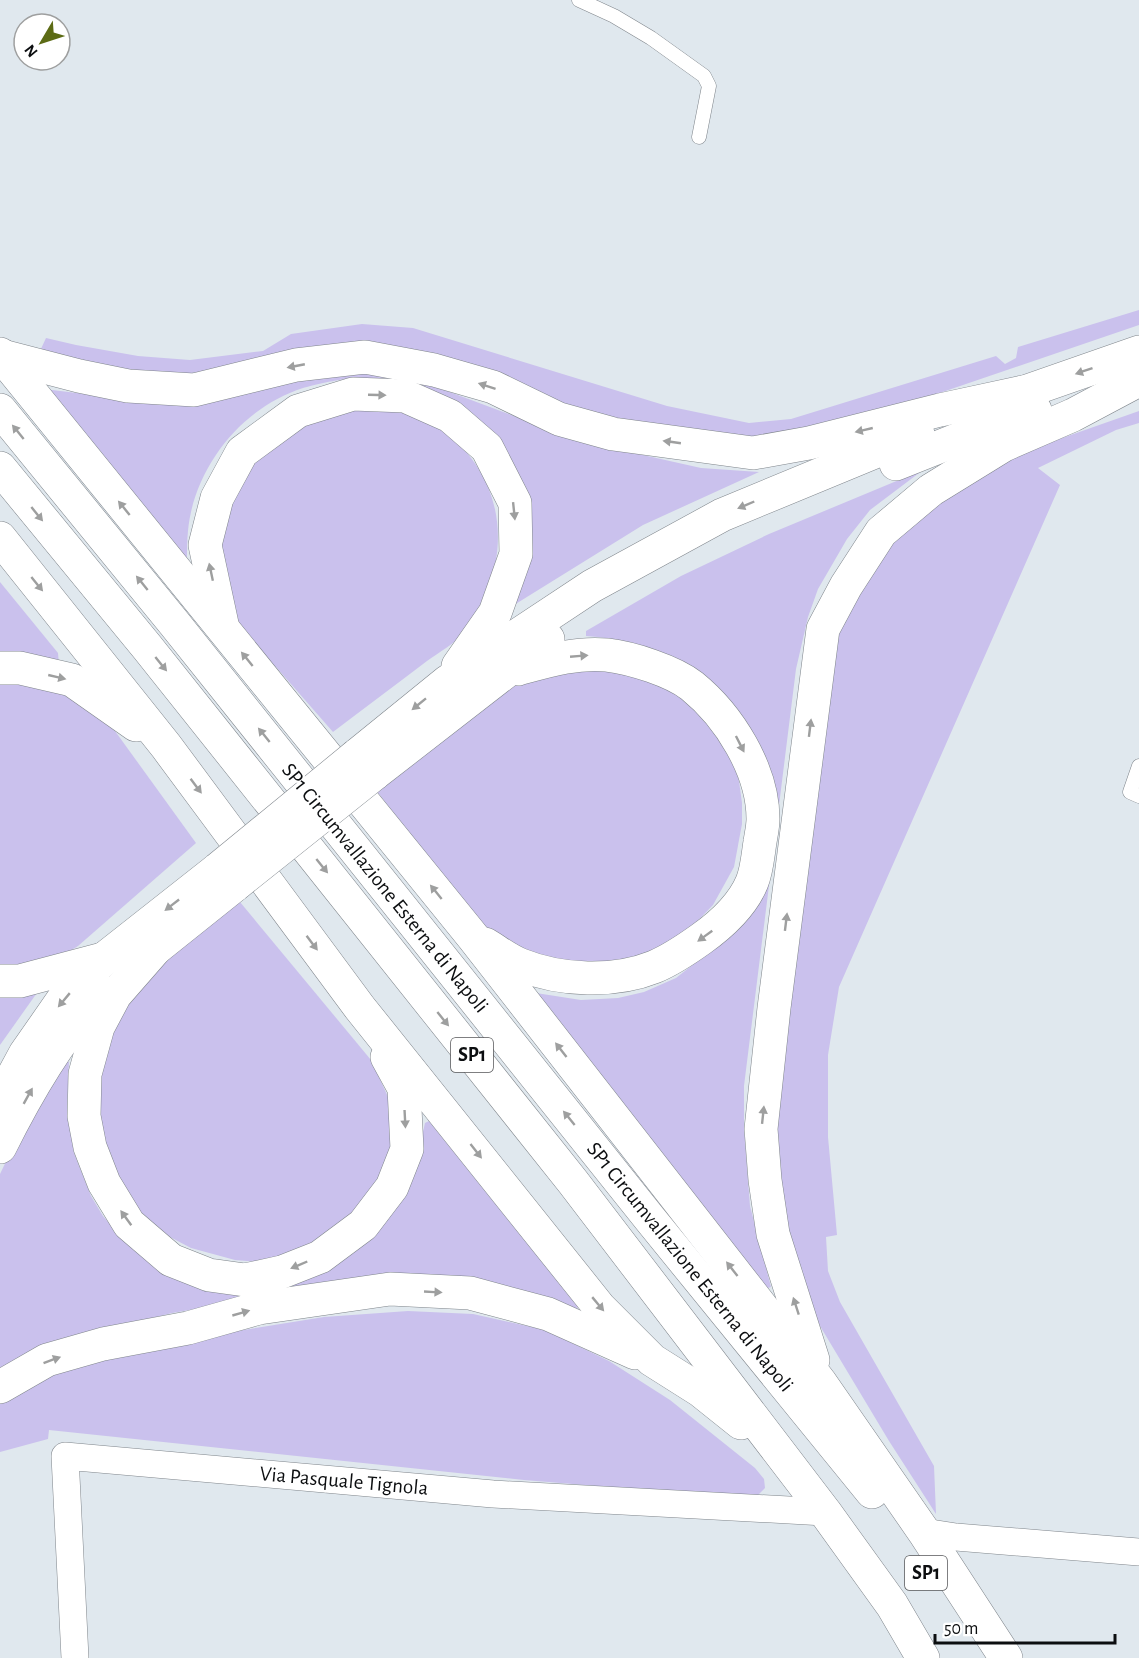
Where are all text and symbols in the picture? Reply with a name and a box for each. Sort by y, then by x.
north arrow [12,12,72,72]
text: N [21,41,41,60]
one-way arrow [286,362,305,371]
one-way arrow [1075,366,1093,376]
one-way arrow [478,380,496,390]
one-way arrow [368,390,387,400]
one-way arrow [12,424,25,440]
one-way arrow [854,426,873,435]
one-way arrow [662,438,681,447]
one-way arrow [737,500,755,510]
one-way arrow [118,501,131,516]
one-way arrow [509,501,519,520]
one-way arrow [31,506,44,522]
one-way arrow [206,562,215,581]
one-way arrow [30,576,42,591]
one-way arrow [136,576,148,591]
one-way arrow [241,651,254,667]
one-way arrow [570,651,589,661]
one-way arrow [154,657,166,672]
one-way arrow [48,673,67,683]
one-way arrow [411,698,427,711]
one-way arrow [806,719,815,738]
one-way arrow [258,728,270,743]
one-way arrow [735,736,745,753]
street label: SP1 Circumvallazione Esterna di Napoli [278,759,492,1017]
one-way arrow [190,778,202,794]
one-way arrow [315,858,328,874]
one-way arrow [430,884,443,900]
one-way arrow [165,898,180,910]
one-way arrow [781,912,790,931]
one-way arrow [697,930,713,942]
one-way arrow [306,935,318,951]
one-way arrow [58,992,71,1007]
one-way arrow [437,1011,449,1026]
road number: SP1 [451,1038,493,1072]
one-way arrow [555,1042,567,1057]
one-way arrow [23,1087,33,1104]
one-way arrow [758,1106,767,1125]
one-way arrow [401,1109,410,1128]
one-way arrow [563,1110,575,1125]
street label: SP1 Circumvallazione Esterna di Napoli [583,1138,797,1396]
one-way arrow [470,1144,482,1159]
one-way arrow [120,1211,132,1227]
one-way arrow [290,1260,308,1270]
one-way arrow [727,1262,739,1277]
one-way arrow [424,1287,443,1296]
one-way arrow [591,1296,604,1312]
one-way arrow [790,1297,800,1315]
one-way arrow [232,1308,250,1317]
one-way arrow [43,1354,61,1364]
street label: Via Pasquale Tignola [259,1463,429,1499]
road number: SP1 [905,1556,947,1590]
scale bar [935,1607,1115,1645]
text: 50 m [944,1620,978,1638]

